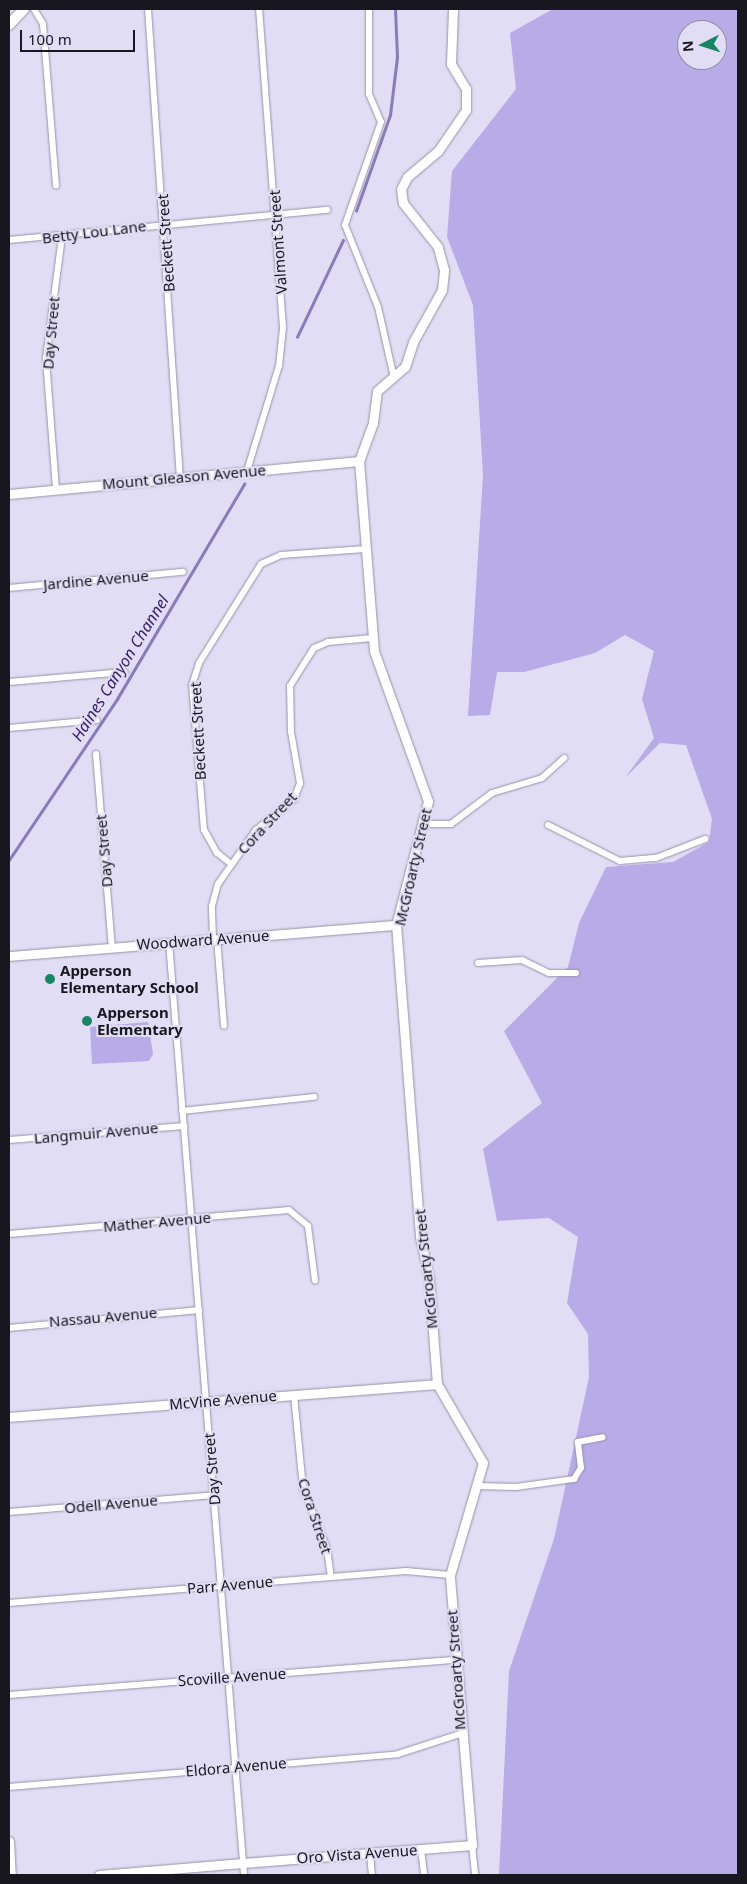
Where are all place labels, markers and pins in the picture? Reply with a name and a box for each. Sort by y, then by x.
place label: Apperson Elementary School [60,961,199,996]
marker: Apperson Elementary School [44,973,56,985]
place label: Apperson Elementary [97,1003,183,1038]
marker: Apperson Elementary [81,1015,93,1027]

